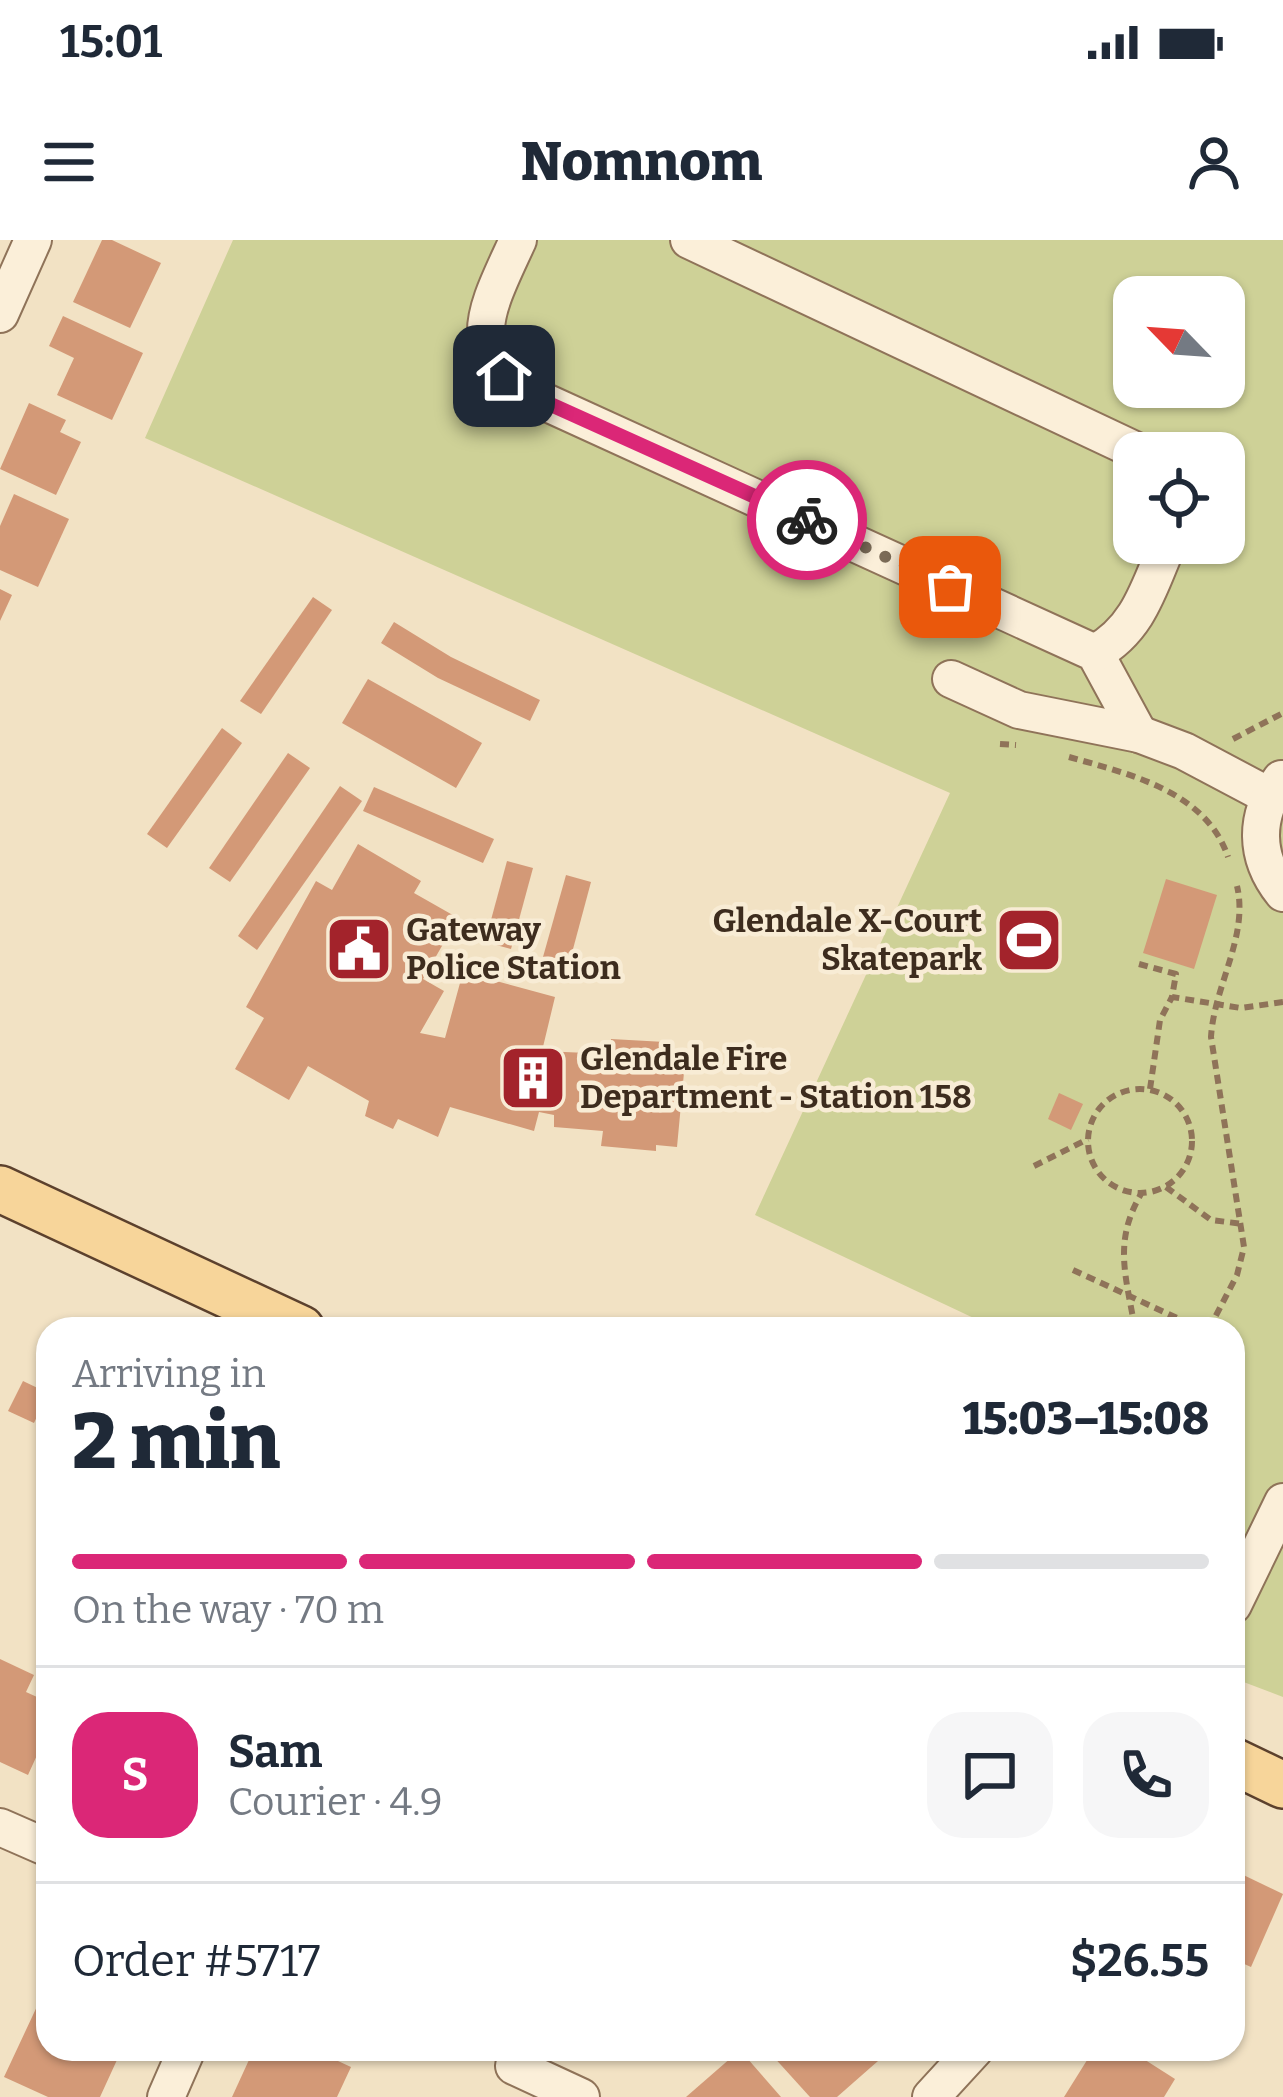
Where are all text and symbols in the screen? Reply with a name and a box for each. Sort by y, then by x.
text: 15:01 [60,15,162,69]
icon: menu [36,129,102,195]
icon: person [1181,129,1247,195]
text: Nomnom [521,130,762,194]
north arrow [1113,276,1245,408]
map controls [1113,276,1245,564]
pin [453,325,555,427]
icon: home [471,343,537,409]
button: locate [1113,432,1245,564]
courier [747,460,867,580]
icon: bike [774,487,840,553]
pin [899,536,1001,638]
icon: bag [917,554,983,620]
place label: Glendale X-Court Skatepark [712,901,982,979]
sports icon: Glendale X-Court Skatepark [994,905,1064,975]
place label: Gateway Police Station [406,910,621,988]
public building icon: Gateway Police Station [324,914,394,984]
place label: Glendale Fire Department - Station 158 [580,1039,972,1117]
building icon: Glendale Fire Department - Station 158 [498,1043,568,1113]
text: Arriving in [72,1351,266,1397]
text: 15:03–15:08 [963,1392,1209,1446]
text: 2 min [72,1395,281,1489]
text: On the way · 70 m [72,1587,384,1633]
button: chat [927,1712,1053,1838]
button: phone [1083,1712,1209,1838]
text: Sam [228,1725,322,1779]
text: S [121,1748,149,1802]
text: Courier · 4.9 [228,1779,443,1825]
text: Order #5717 [72,1934,320,1988]
text: $26.55 [1070,1934,1209,1988]

